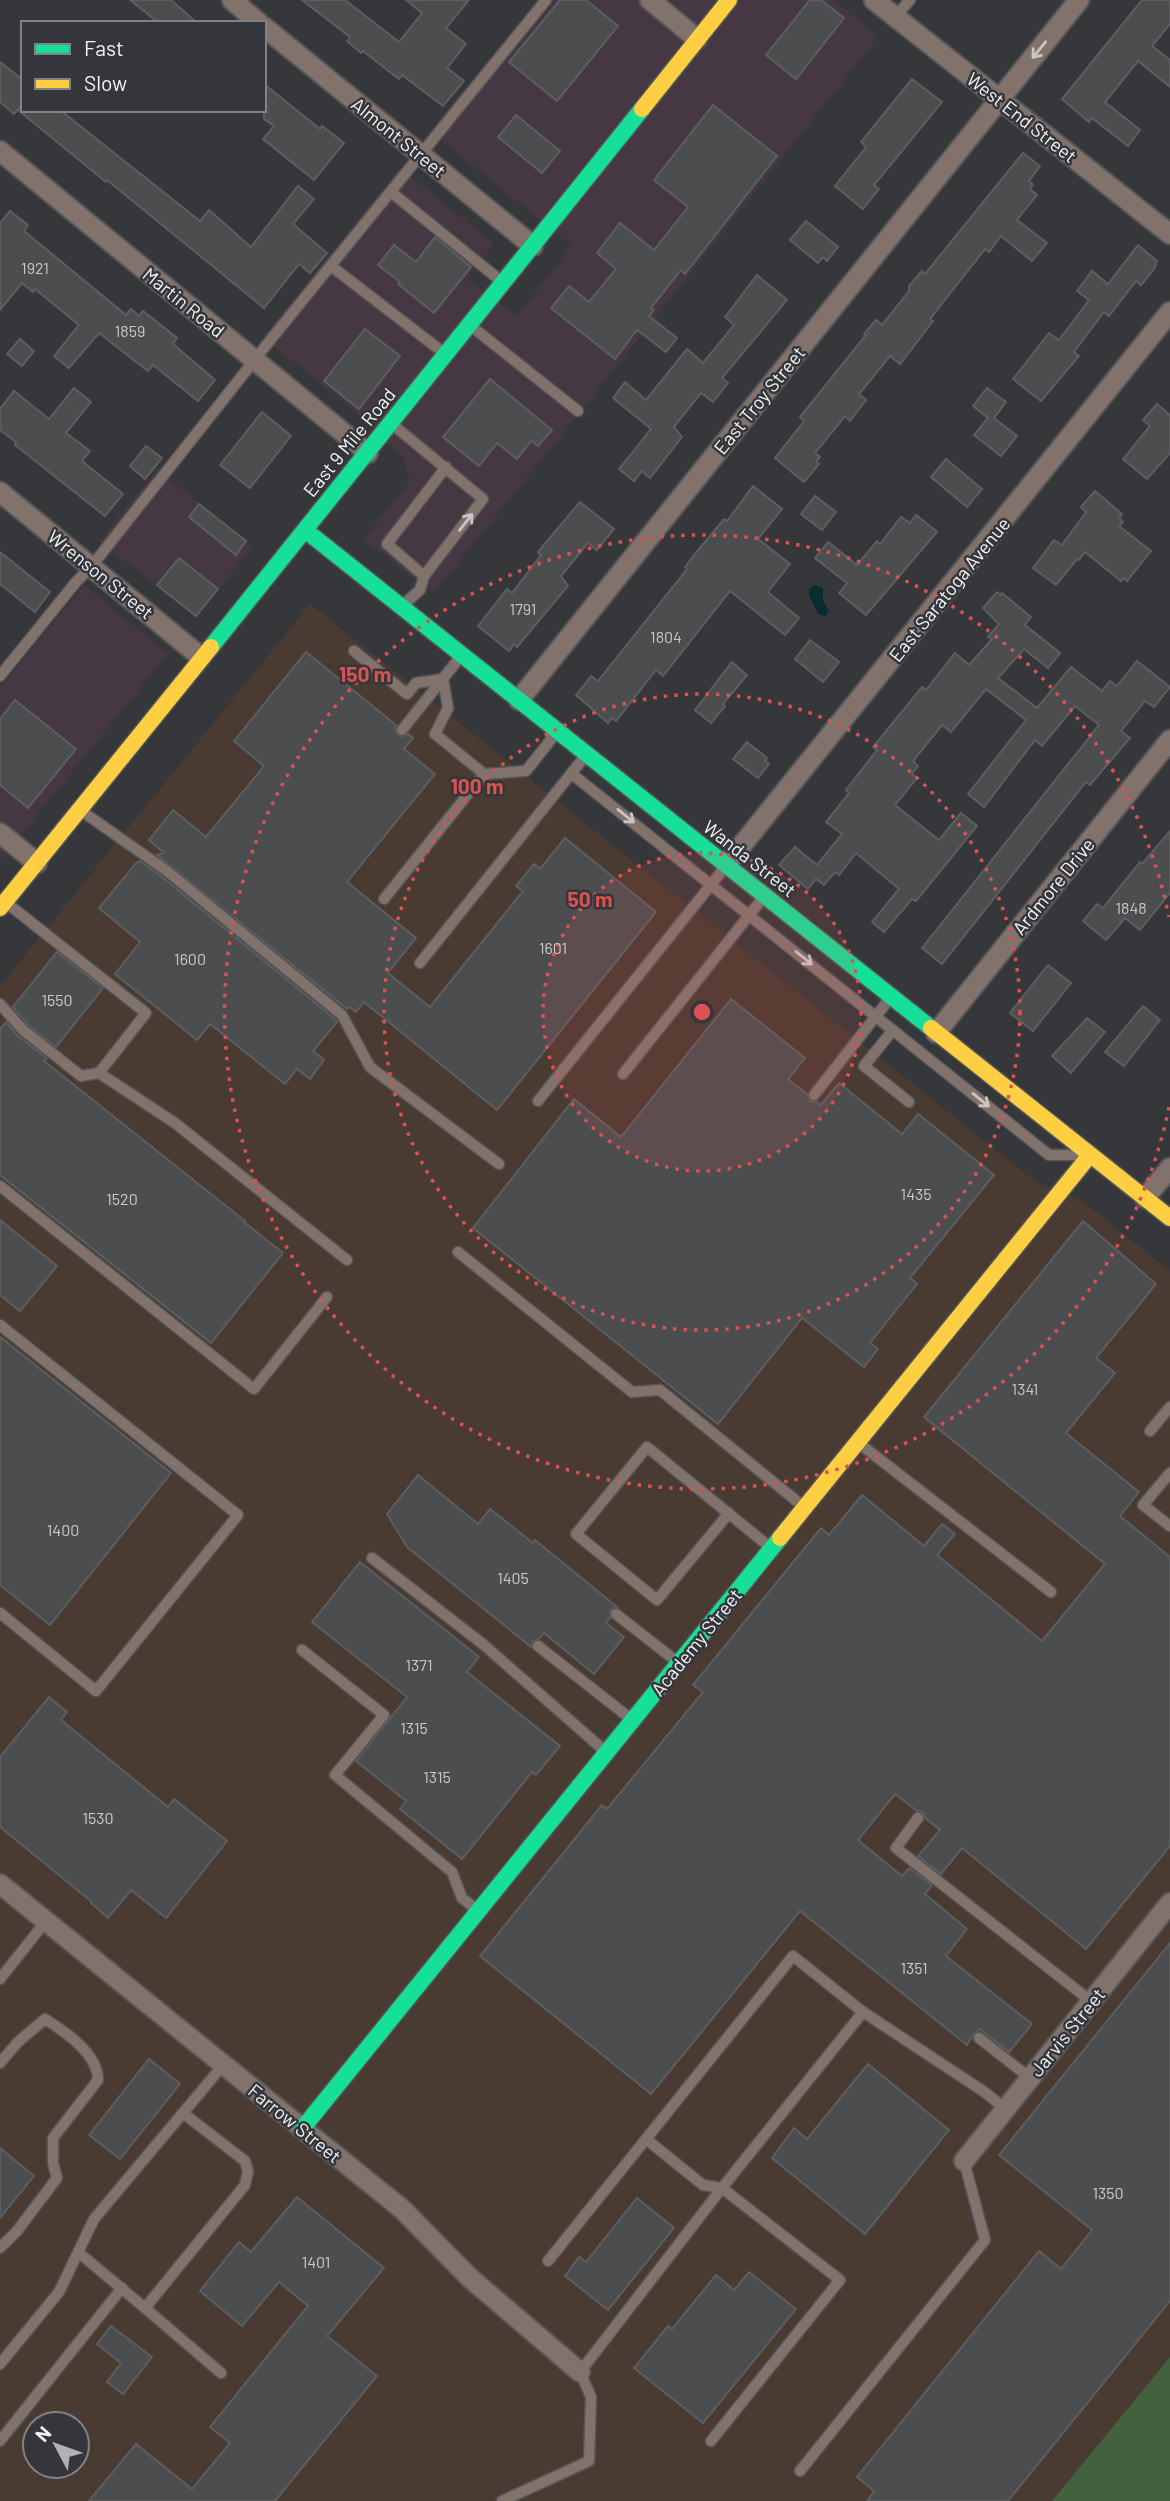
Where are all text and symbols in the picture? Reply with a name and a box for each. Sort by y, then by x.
legend [21,21,266,112]
text: Fast [84,35,124,60]
one-way arrow [1032,40,1047,58]
street label: West End Street [962,67,1082,167]
text: Slow [84,70,127,95]
street label: Almont Street [347,92,451,182]
house number: 1921 [21,258,49,277]
street label: Martin Road [139,262,229,342]
house number: 1859 [115,321,145,340]
street label: East Troy Street [709,341,809,459]
street label: East 9 Mile Road [298,383,400,501]
street label: East Saratoga Avenue [884,512,1014,666]
one-way arrow [458,514,474,532]
street label: Wrenson Street [44,524,158,624]
house number: 1791 [510,599,536,618]
house number: 1804 [650,627,682,646]
text: 150 m [339,661,391,686]
text: 100 m [450,773,504,798]
one-way arrow [616,809,634,824]
street label: Wanda Street [699,815,801,901]
street label: Ardmore Drive [1007,833,1099,939]
text: 50 m [567,886,613,911]
house number: 1848 [1115,898,1147,917]
house number: 1601 [539,938,567,957]
house number: 1600 [174,949,206,968]
one-way arrow [794,951,812,966]
house number: 1550 [41,990,73,1009]
centre of rings [690,1000,714,1024]
one-way arrow [972,1093,990,1108]
house number: 1435 [901,1184,931,1203]
house number: 1520 [106,1189,138,1208]
house number: 1341 [1012,1379,1038,1398]
house number: 1400 [47,1520,79,1539]
house number: 1405 [497,1568,529,1587]
street label: Academy Street [646,1584,746,1700]
house number: 1371 [405,1655,433,1674]
house number: 1315 [400,1718,428,1737]
house number: 1315 [423,1767,451,1786]
house number: 1530 [82,1808,114,1827]
house number: 1351 [900,1958,928,1977]
street label: Jarvis Street [1024,1983,1110,2081]
street label: Farrow Street [244,2079,346,2167]
house number: 1350 [1092,2183,1124,2202]
house number: 1401 [302,2252,330,2271]
north arrow [21,2410,91,2480]
text: N [30,2421,56,2446]

